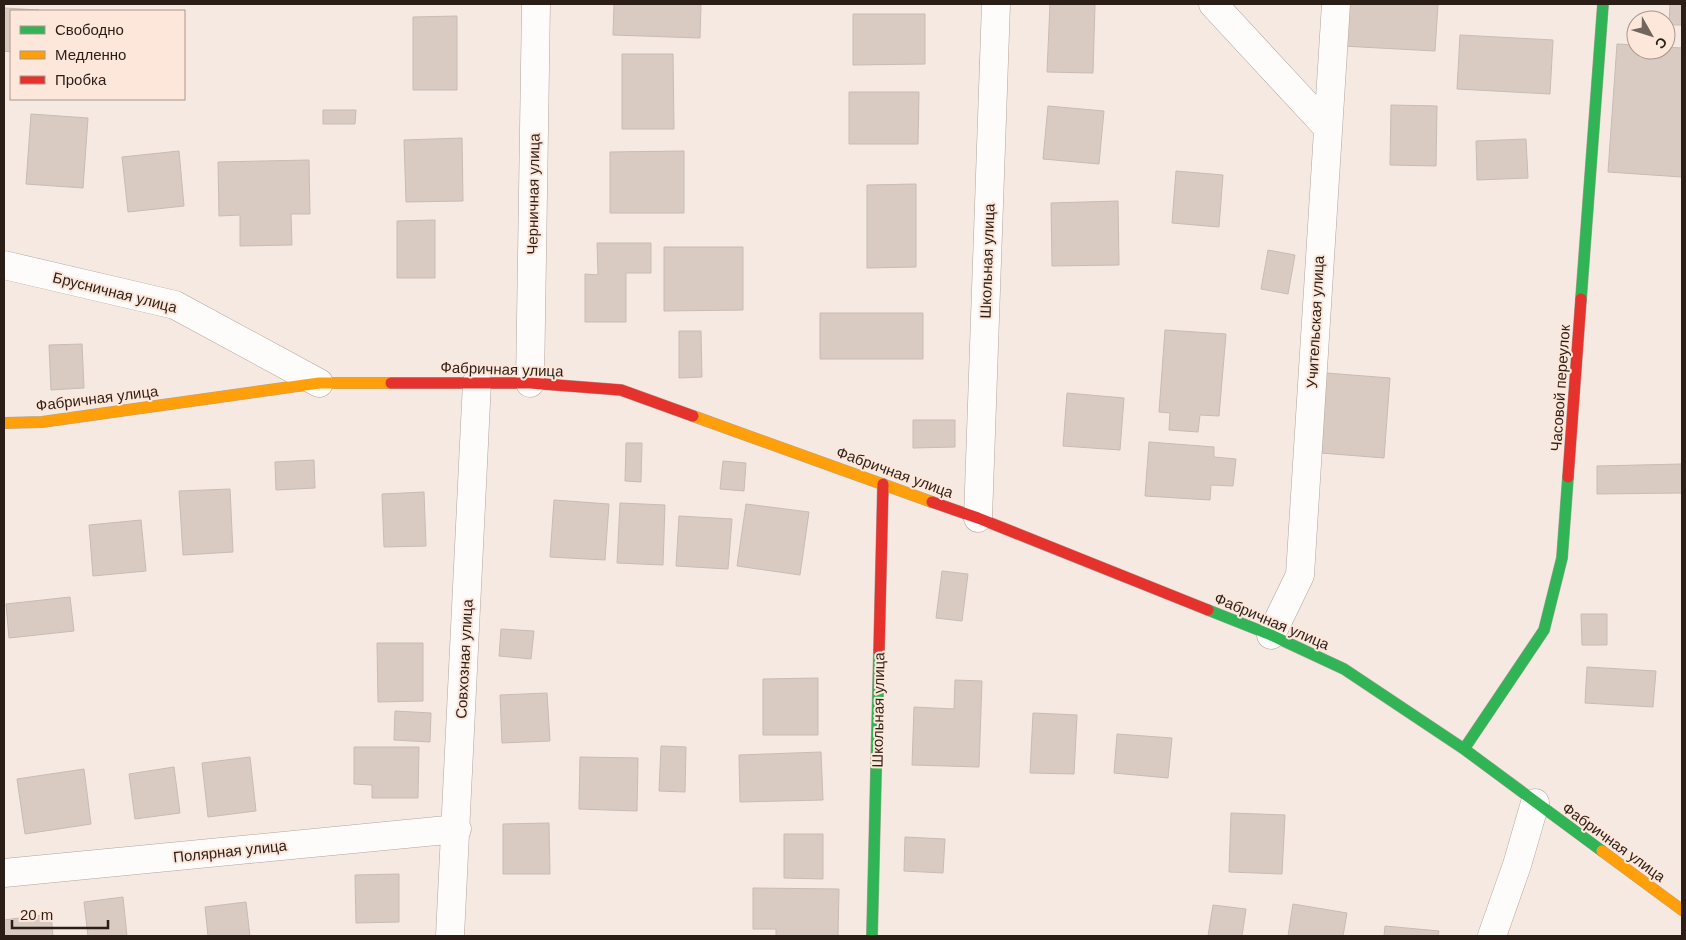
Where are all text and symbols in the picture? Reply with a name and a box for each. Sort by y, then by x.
legend [10,10,185,100]
north arrow [1626,10,1676,60]
text: Свободно [55,21,124,38]
text: С [1652,34,1671,52]
text: Медленно [55,46,126,63]
text: Пробка [55,71,107,88]
street label: Черничная улица [523,133,543,255]
street label: Школьная улица [976,202,998,319]
street label: Учительская улица [1303,254,1327,389]
street label: Брусничная улица [51,268,180,316]
street label: Часовой переулок [1547,324,1573,452]
street label: Фабричная улица [440,358,564,380]
street label: Фабричная улица [35,382,160,414]
street label: Фабричная улица [834,443,956,501]
street label: Фабричная улица [1212,589,1333,653]
street label: Совхозная улица [452,598,476,719]
street label: Школьная улица [868,652,888,768]
street label: Фабричная улица [1559,799,1669,885]
street label: Полярная улица [172,837,288,865]
scale bar [12,898,109,930]
text: 20 m [20,906,53,923]

